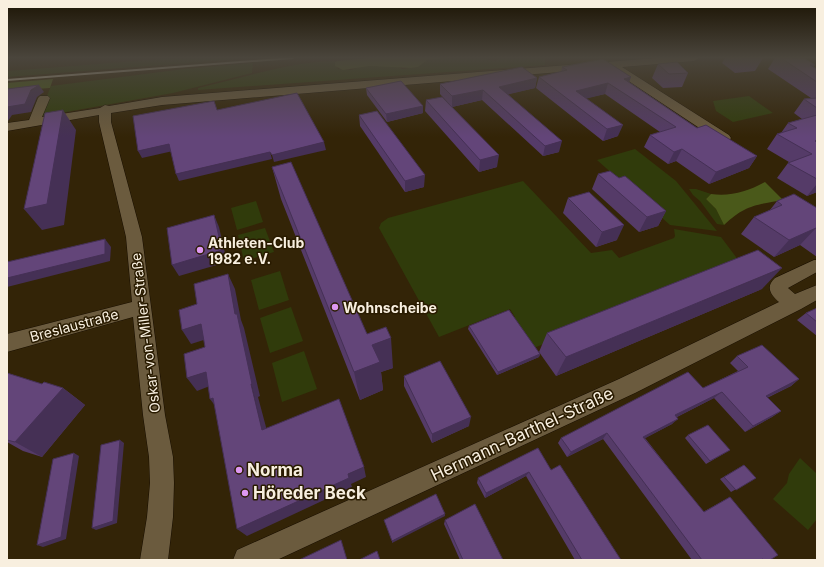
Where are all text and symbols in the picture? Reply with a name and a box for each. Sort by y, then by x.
place label: Athleten-Club 1982 e.V. [208,234,305,267]
marker: Athleten-Club 1982 e.V. [195,245,205,255]
street label: Oskar-von-Miller-Straße [127,252,163,414]
place label: Wohnscheibe [343,299,437,316]
marker: Wohnscheibe [330,302,340,312]
street label: Breslaustraße [28,305,120,345]
street label: Hermann-Barthel-Straße [428,383,617,485]
place label: Norma [247,460,303,480]
marker: Norma [234,465,244,475]
place label: Höreder Beck [253,483,366,503]
marker: Höreder Beck [240,488,250,498]

